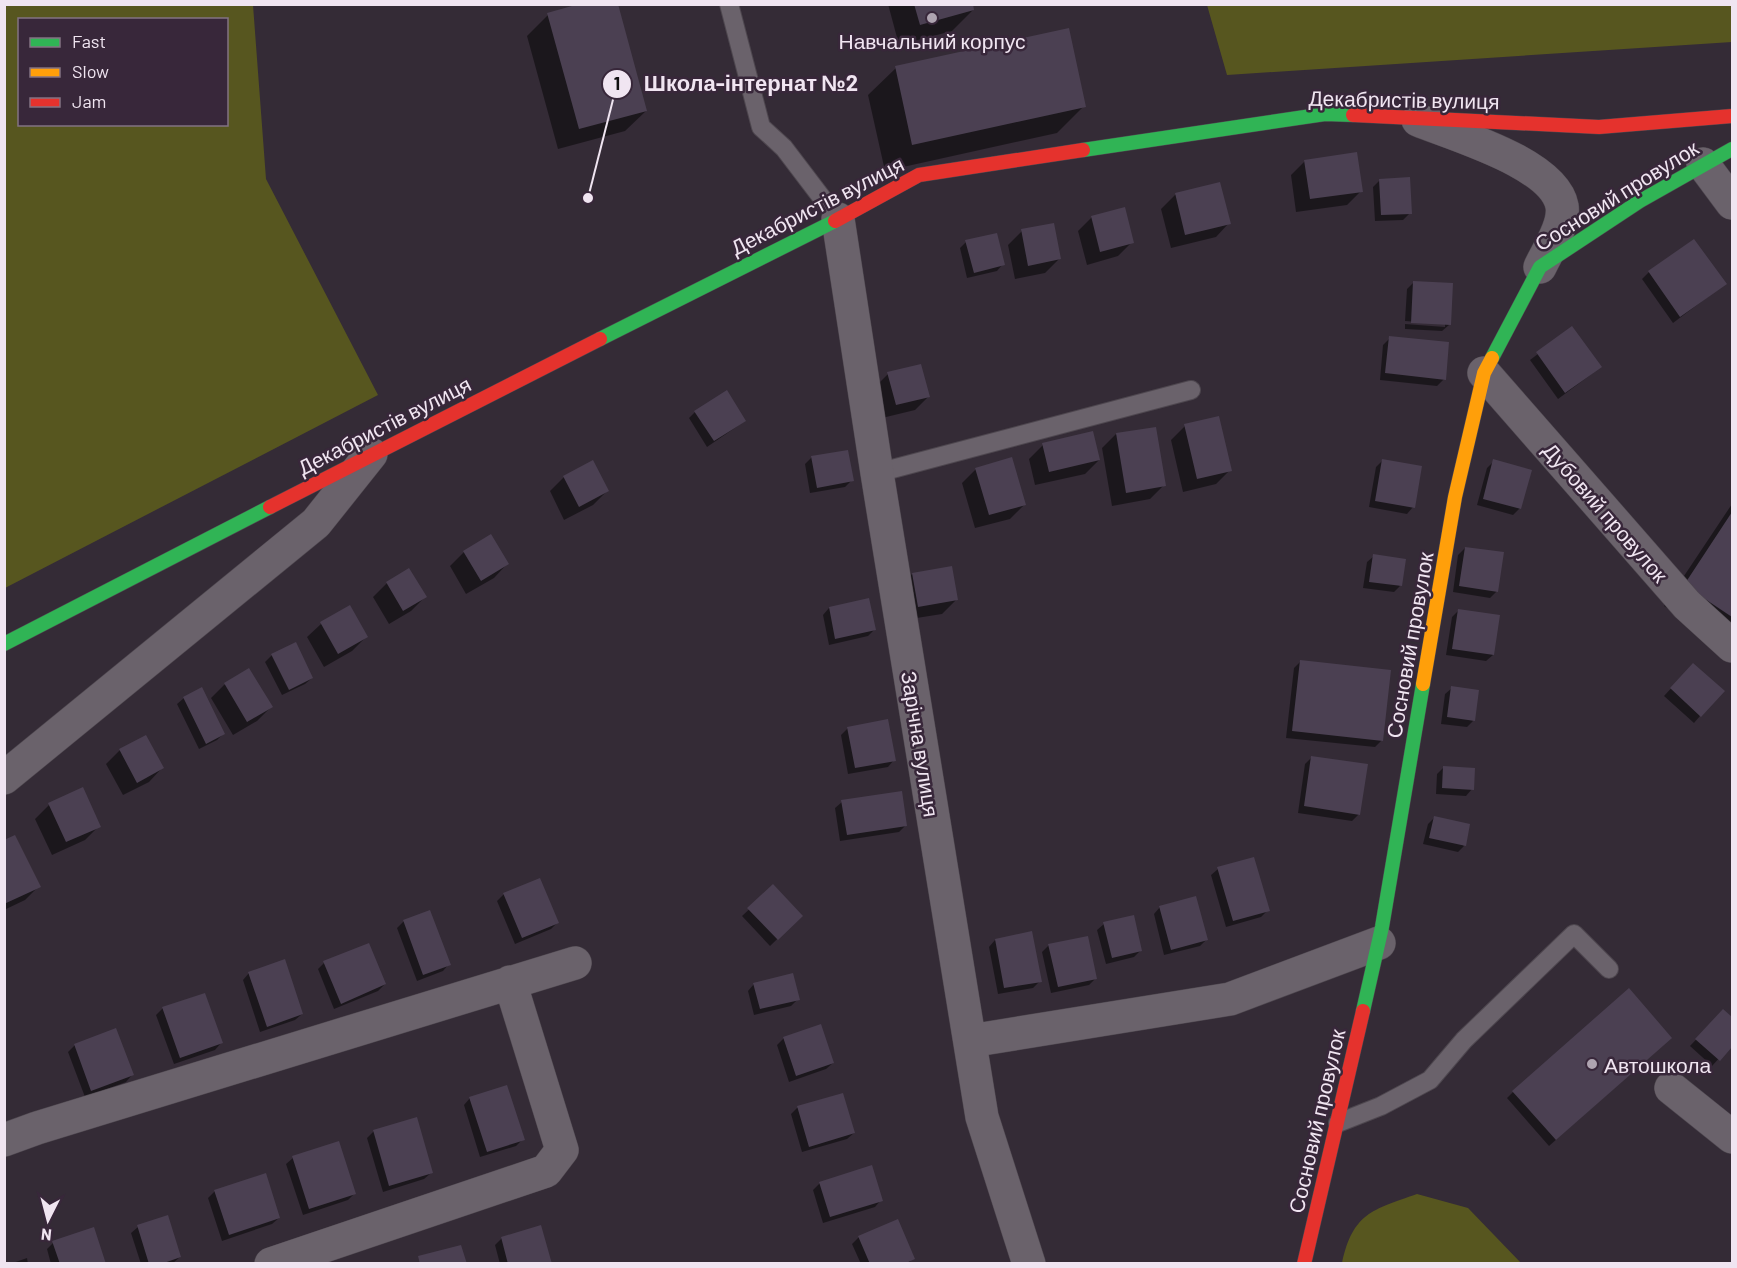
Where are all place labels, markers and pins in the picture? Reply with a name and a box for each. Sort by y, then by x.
marker: Навчальний корпус [925,11,939,25]
place label: Навчальний корпус [838,28,1026,53]
callout: Школа-інтернат №2 [602,64,870,104]
place label: Автошкола [1604,1052,1712,1077]
marker: Автошкола [1585,1057,1599,1071]

